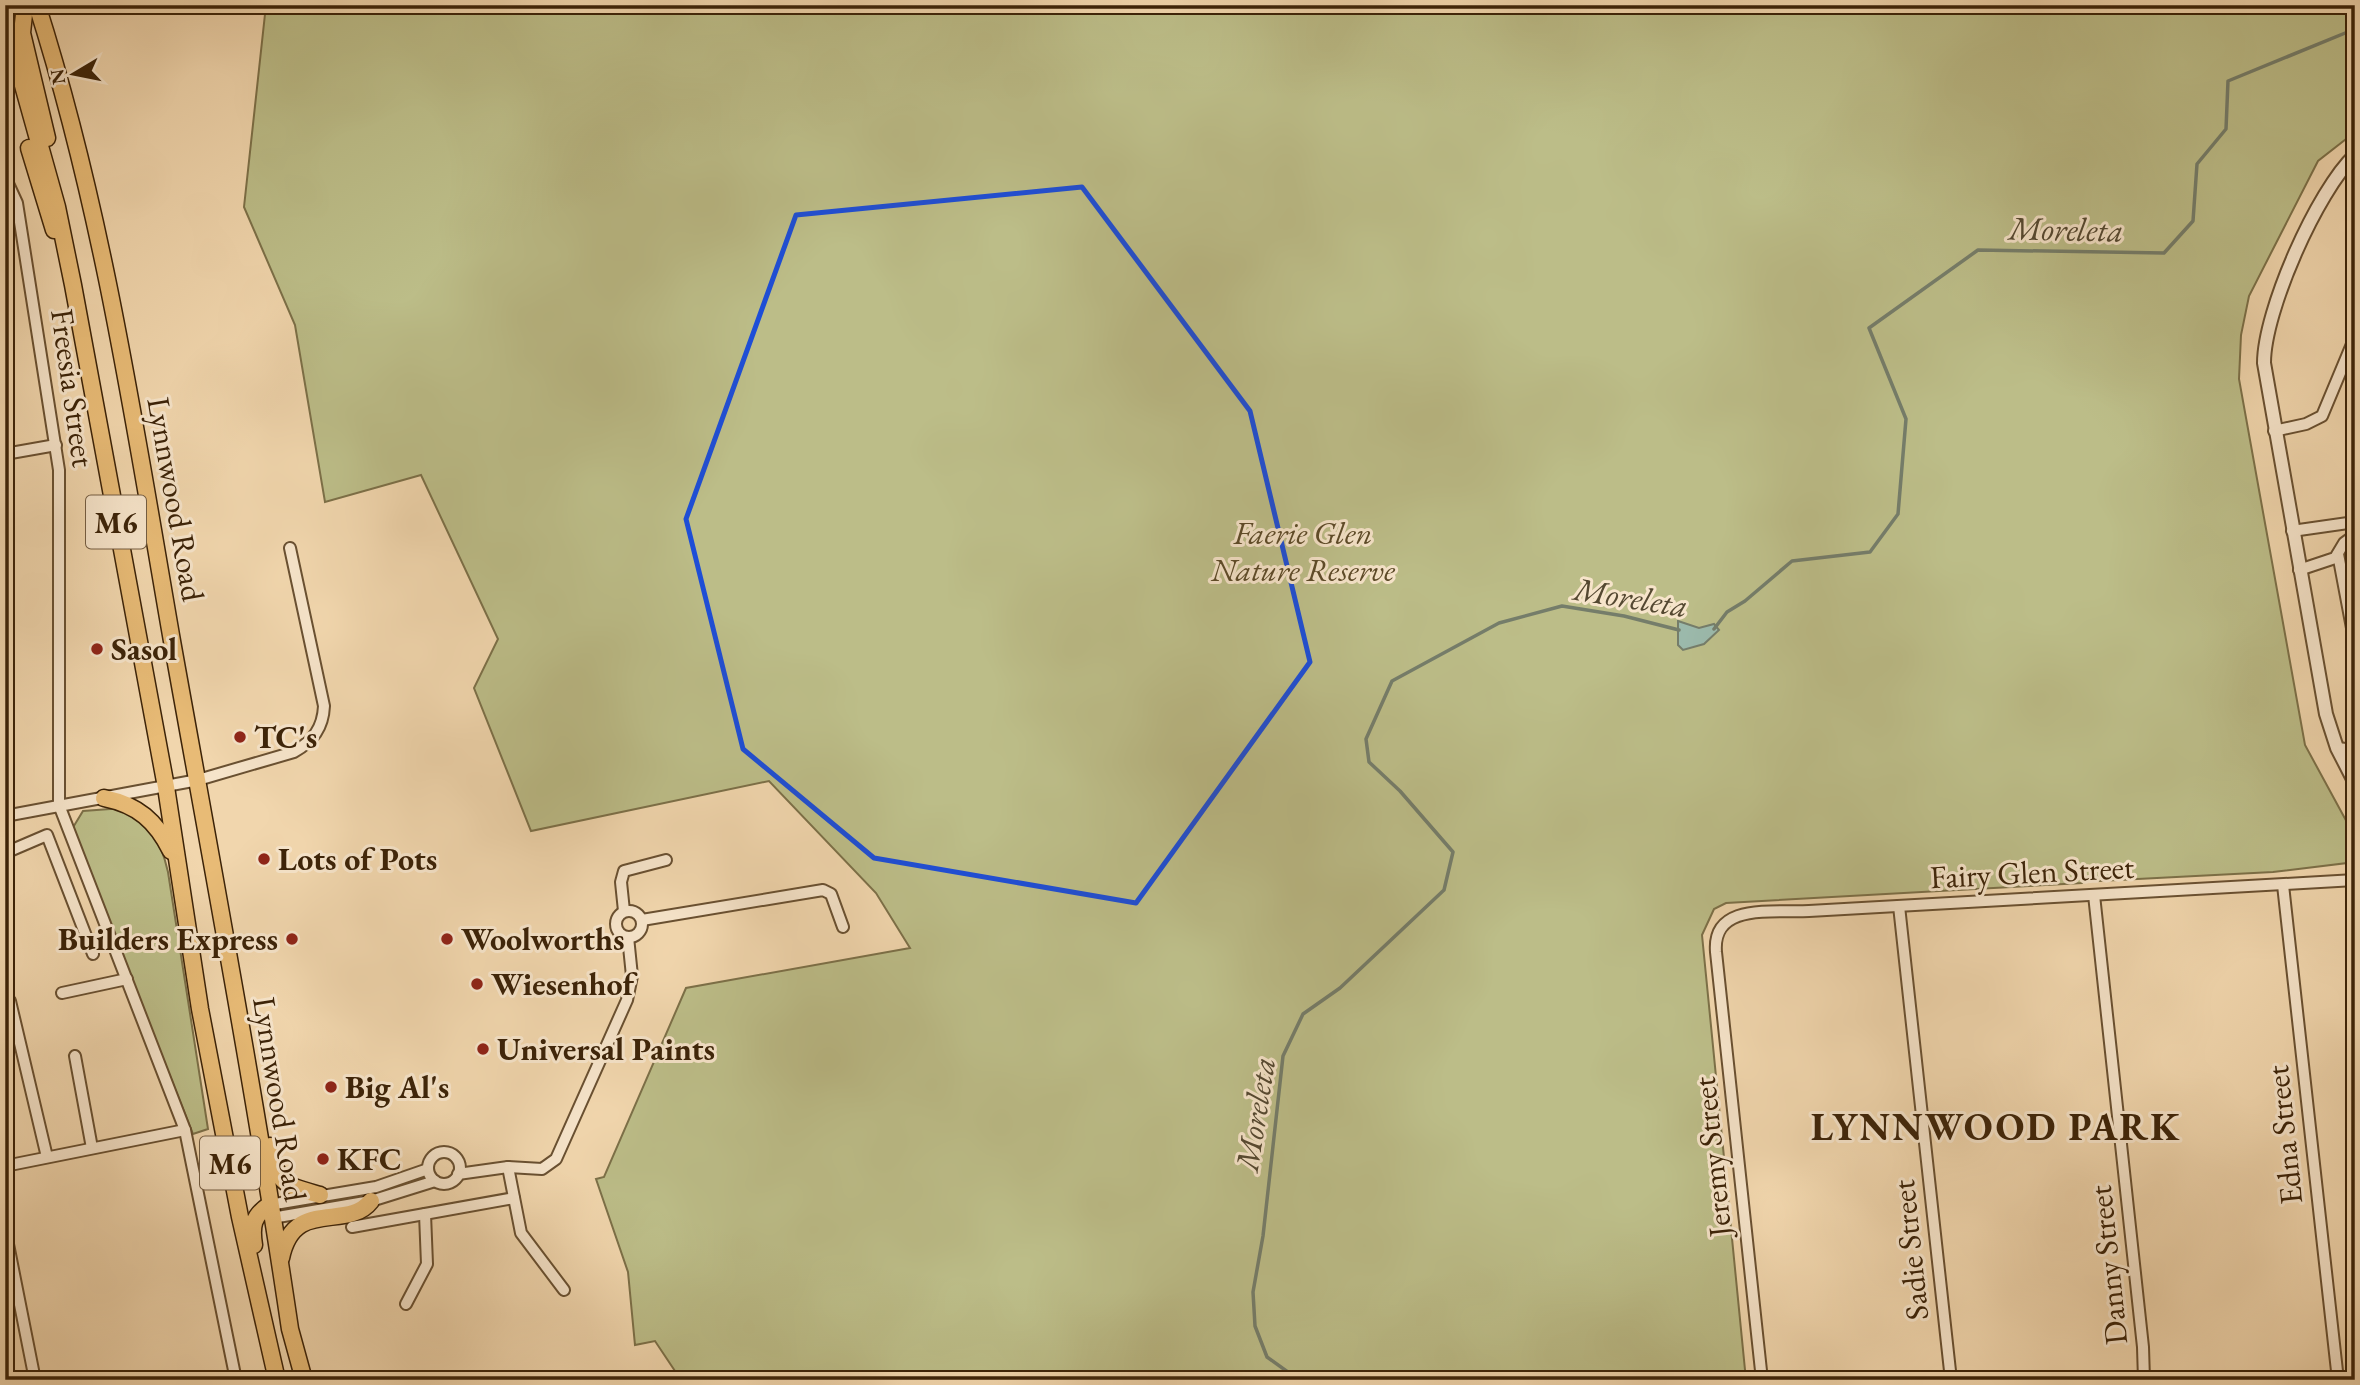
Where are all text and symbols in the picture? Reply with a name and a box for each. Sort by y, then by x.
north arrow [38,38,108,108]
text: N [44,67,71,87]
water label: Moreleta [2006,206,2124,251]
street label: Freesia Street [41,306,105,470]
street label: Lynnwood Road [137,394,215,605]
road number: M6 [86,495,146,548]
park label: Faerie Glen Nature Reserve [1210,512,1396,591]
water label: Moreleta [1569,566,1691,627]
place label: Sasol [111,628,177,670]
marker: Sasol [89,641,105,657]
place label: TC's [254,716,317,758]
marker: TC's [232,729,248,745]
place label: Lots of Pots [278,838,437,880]
street label: Fairy Glen Street [1929,846,2135,898]
marker: Lots of Pots [256,851,272,867]
place label: Builders Express [58,918,278,960]
place label: Woolworths [461,918,625,960]
marker: Builders Express [284,931,300,947]
marker: Woolworths [439,931,455,947]
place label: Wiesenhof [491,963,637,1005]
marker: Wiesenhof [469,976,485,992]
street label: Lynnwood Road [243,994,317,1205]
place label: Universal Paints [497,1028,715,1070]
marker: Universal Paints [475,1041,491,1057]
water label: Moreleta [1224,1054,1285,1176]
street label: Edna Street [2256,1063,2312,1207]
place label: Big Al's [345,1066,449,1108]
street label: Jeremy Street [1683,1075,1742,1242]
marker: Big Al's [323,1079,339,1095]
district label: LYNNWOOD PARK [1811,1102,2181,1151]
road number: M6 [200,1136,260,1190]
place label: KFC [337,1138,402,1180]
marker: KFC [315,1151,331,1167]
street label: Sadie Street [1882,1178,1938,1322]
street label: Danny Street [2079,1183,2137,1347]

